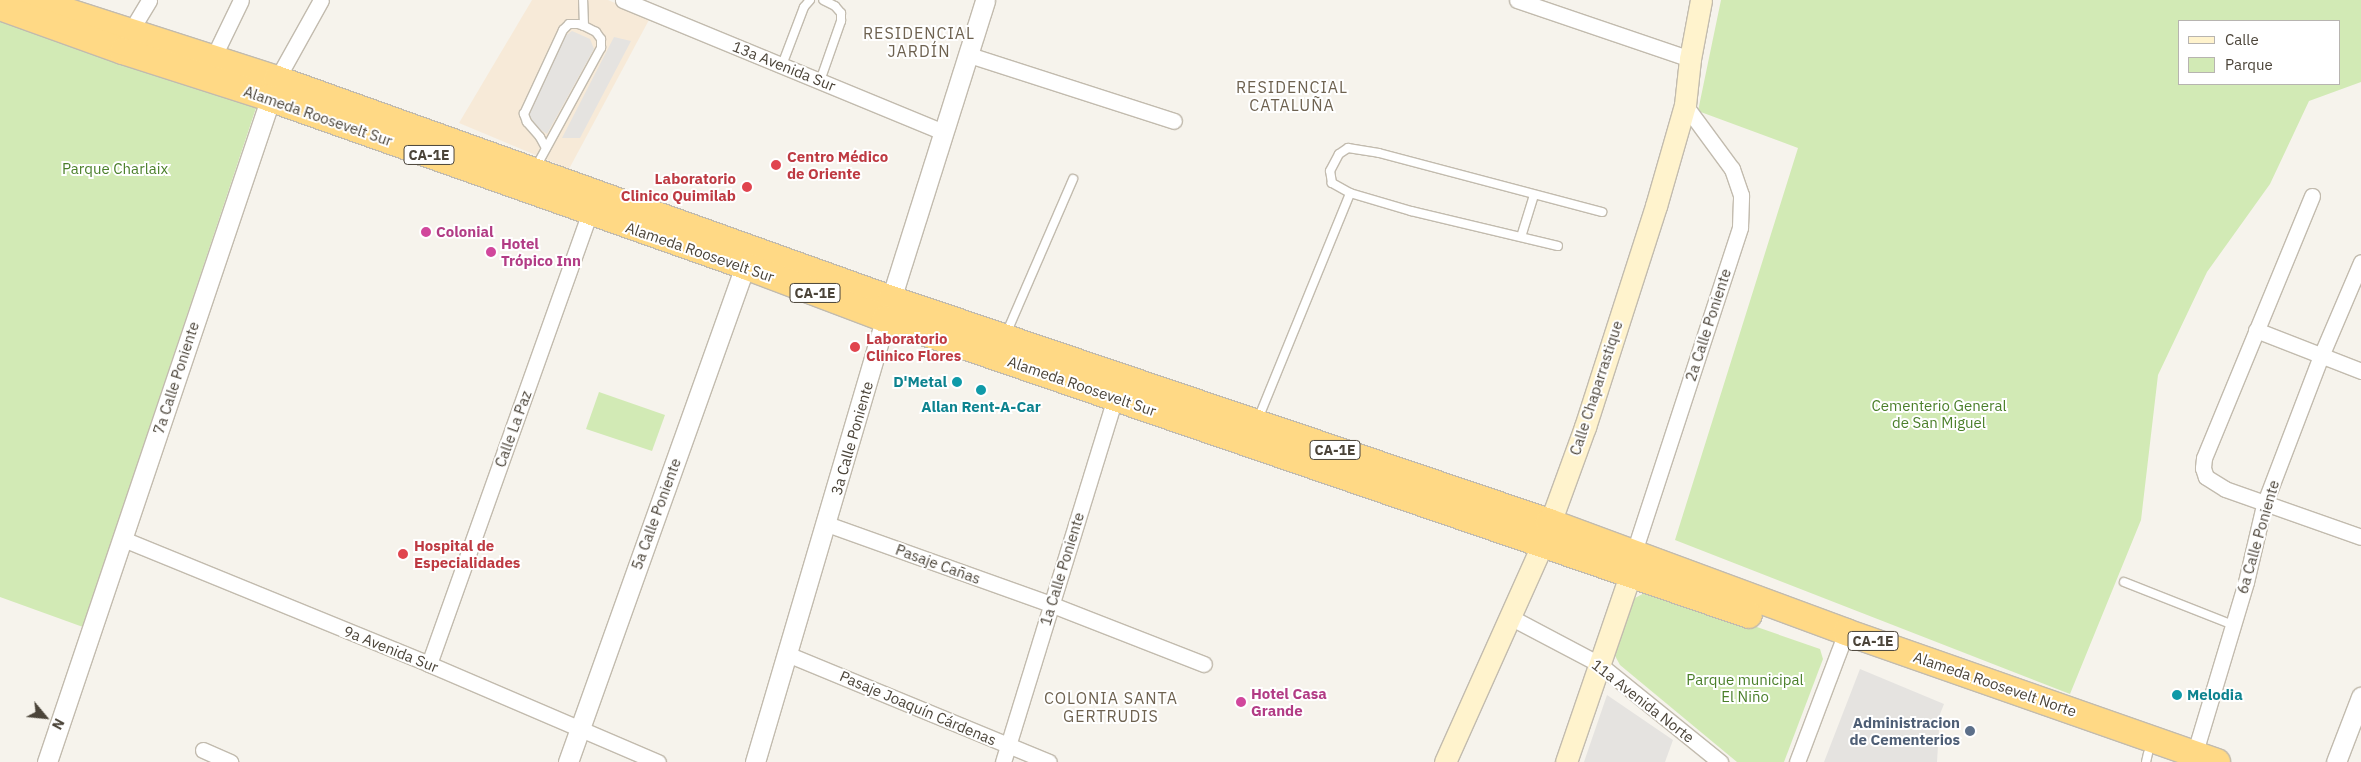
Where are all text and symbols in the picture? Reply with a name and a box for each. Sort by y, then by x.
legend [2178,20,2341,85]
district label: RESIDENCIAL JARDÍN [862,23,976,61]
text: Calle [2225,30,2259,49]
street label: 13a Avenida Sur [730,37,838,95]
text: Parque [2225,55,2273,74]
district label: RESIDENCIAL CATALUÑA [1235,77,1349,115]
street label: Alameda Roosevelt Sur [241,82,395,150]
road number: CA-1E [403,144,455,166]
place label: Centro Médico de Oriente [787,147,888,182]
marker: Centro Médico de Oriente [769,158,783,172]
park label: Parque Charlaix [62,160,168,178]
place label: Laboratorio Clinico Quimilab [621,169,736,204]
marker: Laboratorio Clinico Quimilab [740,180,754,194]
street label: Alameda Roosevelt Sur [623,218,777,286]
place label: Colonial [436,223,494,241]
marker: Colonial [420,226,432,238]
place label: Hotel Trópico Inn [501,234,581,269]
marker: Hotel Trópico Inn [485,246,497,258]
street label: 2a Calle Poniente [1681,266,1735,384]
road number: CA-1E [789,282,841,304]
street label: Calle Chaparrastique [1566,318,1626,458]
street label: 7a Calle Poniente [149,319,203,437]
place label: Laboratorio Clinico Flores [866,329,961,364]
marker: Laboratorio Clinico Flores [848,340,862,354]
street label: Alameda Roosevelt Sur [1005,352,1159,420]
place label: D'Metal [893,373,947,391]
marker: D'Metal [951,376,963,388]
street label: 3a Calle Poniente [827,379,877,497]
marker: Allan Rent-A-Car [975,384,987,396]
street label: Calle La Paz [491,388,535,470]
park label: Cementerio General de San Miguel [1872,396,2006,431]
place label: Allan Rent-A-Car [921,398,1041,416]
road number: CA-1E [1309,438,1361,462]
street label: 5a Calle Poniente [627,456,685,572]
street label: 6a Calle Poniente [2233,478,2283,596]
street label: 1a Calle Poniente [1036,510,1088,628]
place label: Hospital de Especialidades [414,536,520,571]
street label: Pasaje Cañas [893,540,983,588]
marker: Hospital de Especialidades [396,547,410,561]
street label: 9a Avenida Sur [341,622,441,676]
road number: CA-1E [1847,630,1899,652]
street label: Alameda Roosevelt Norte [1911,648,2079,720]
street label: 11a Avenida Norte [1588,655,1698,747]
street label: Pasaje Joaquín Cárdenas [837,667,999,749]
park label: Parque municipal El Niño [1686,670,1804,705]
place label: Hotel Casa Grande [1251,684,1327,719]
place label: Melodia [2187,686,2243,704]
district label: COLONIA SANTA GERTRUDIS [1042,688,1180,726]
marker: Melodia [2171,689,2183,701]
north arrow [20,692,70,742]
marker: Hotel Casa Grande [1235,696,1247,708]
place label: Administracion de Cementerios [1849,713,1960,748]
text: N [48,715,69,733]
marker: Administracion de Cementerios [1964,725,1976,737]

